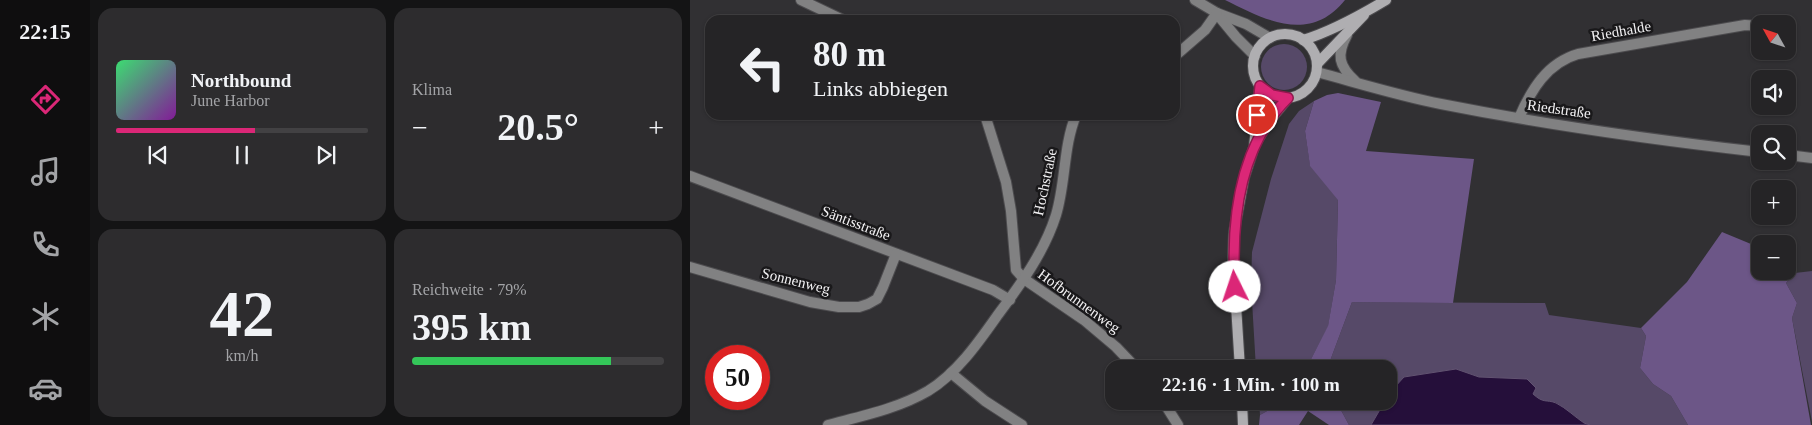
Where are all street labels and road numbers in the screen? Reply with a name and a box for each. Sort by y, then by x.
street label: Riedhalde [1590,18,1653,44]
street label: Riedstraße [1526,97,1592,121]
street label: Hochstraße [1030,147,1060,217]
street label: Säntisstraße [819,203,893,244]
street label: Sonnenweg [760,265,832,297]
street label: Hofbrunnenweg [1035,266,1124,336]

